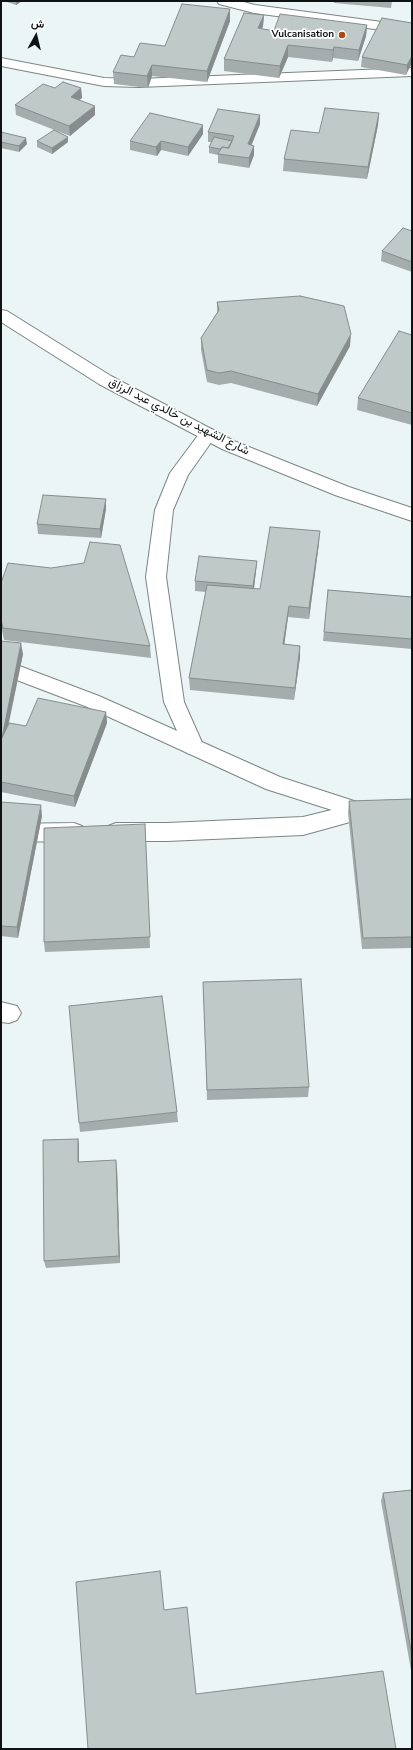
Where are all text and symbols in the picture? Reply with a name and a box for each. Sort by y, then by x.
text: ش [30,15,45,32]
north arrow [16,16,56,56]
place label: Vulcanisation [272,29,334,41]
marker: Vulcanisation [337,30,347,40]
street label: شارع الشهيد بن خالدي عبد الرزاق [106,375,252,459]

